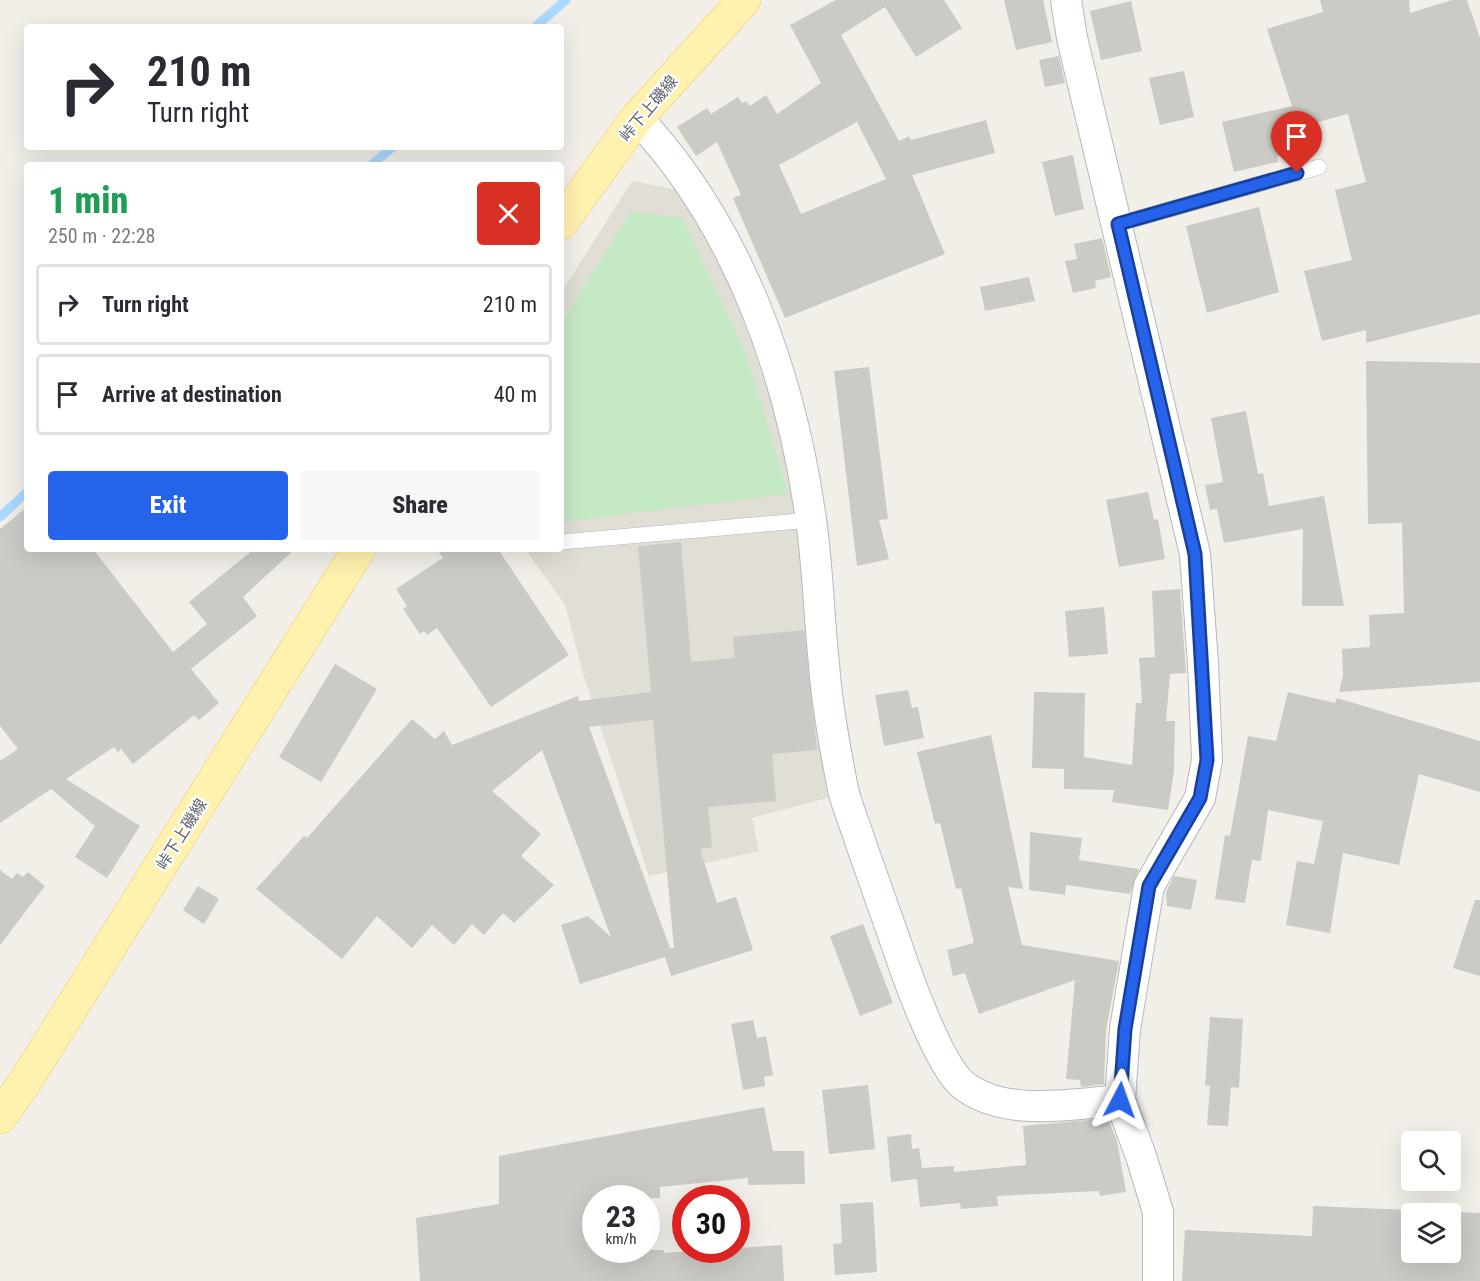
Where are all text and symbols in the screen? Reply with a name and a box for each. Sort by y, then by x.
text: 210 m [147,47,252,96]
icon: right [48,48,126,126]
street label: 峠下上磯線 [615,72,681,145]
text: Turn right [147,97,249,129]
pin [1271,111,1322,173]
icon: arrive [1280,120,1313,153]
text: 1 min [48,180,128,222]
button: close [477,182,540,245]
text: 250 m · 22:28 [48,224,155,248]
icon: right [51,288,84,321]
text: Turn right [102,292,189,317]
text: 210 m [483,292,537,317]
icon: arrive [51,378,84,411]
text: Arrive at destination [102,382,282,407]
text: 40 m [494,382,537,407]
button: Exit [48,471,288,540]
button: Share [300,471,540,540]
street label: 峠下上磯線 [152,795,211,873]
position arrow [1088,1068,1152,1132]
map controls [1401,1131,1461,1263]
button: search [1401,1131,1461,1191]
speed limit sign: 30 [672,1185,750,1263]
text: 23 [606,1199,636,1234]
button: layers [1401,1203,1461,1263]
text: km/h [606,1230,636,1248]

